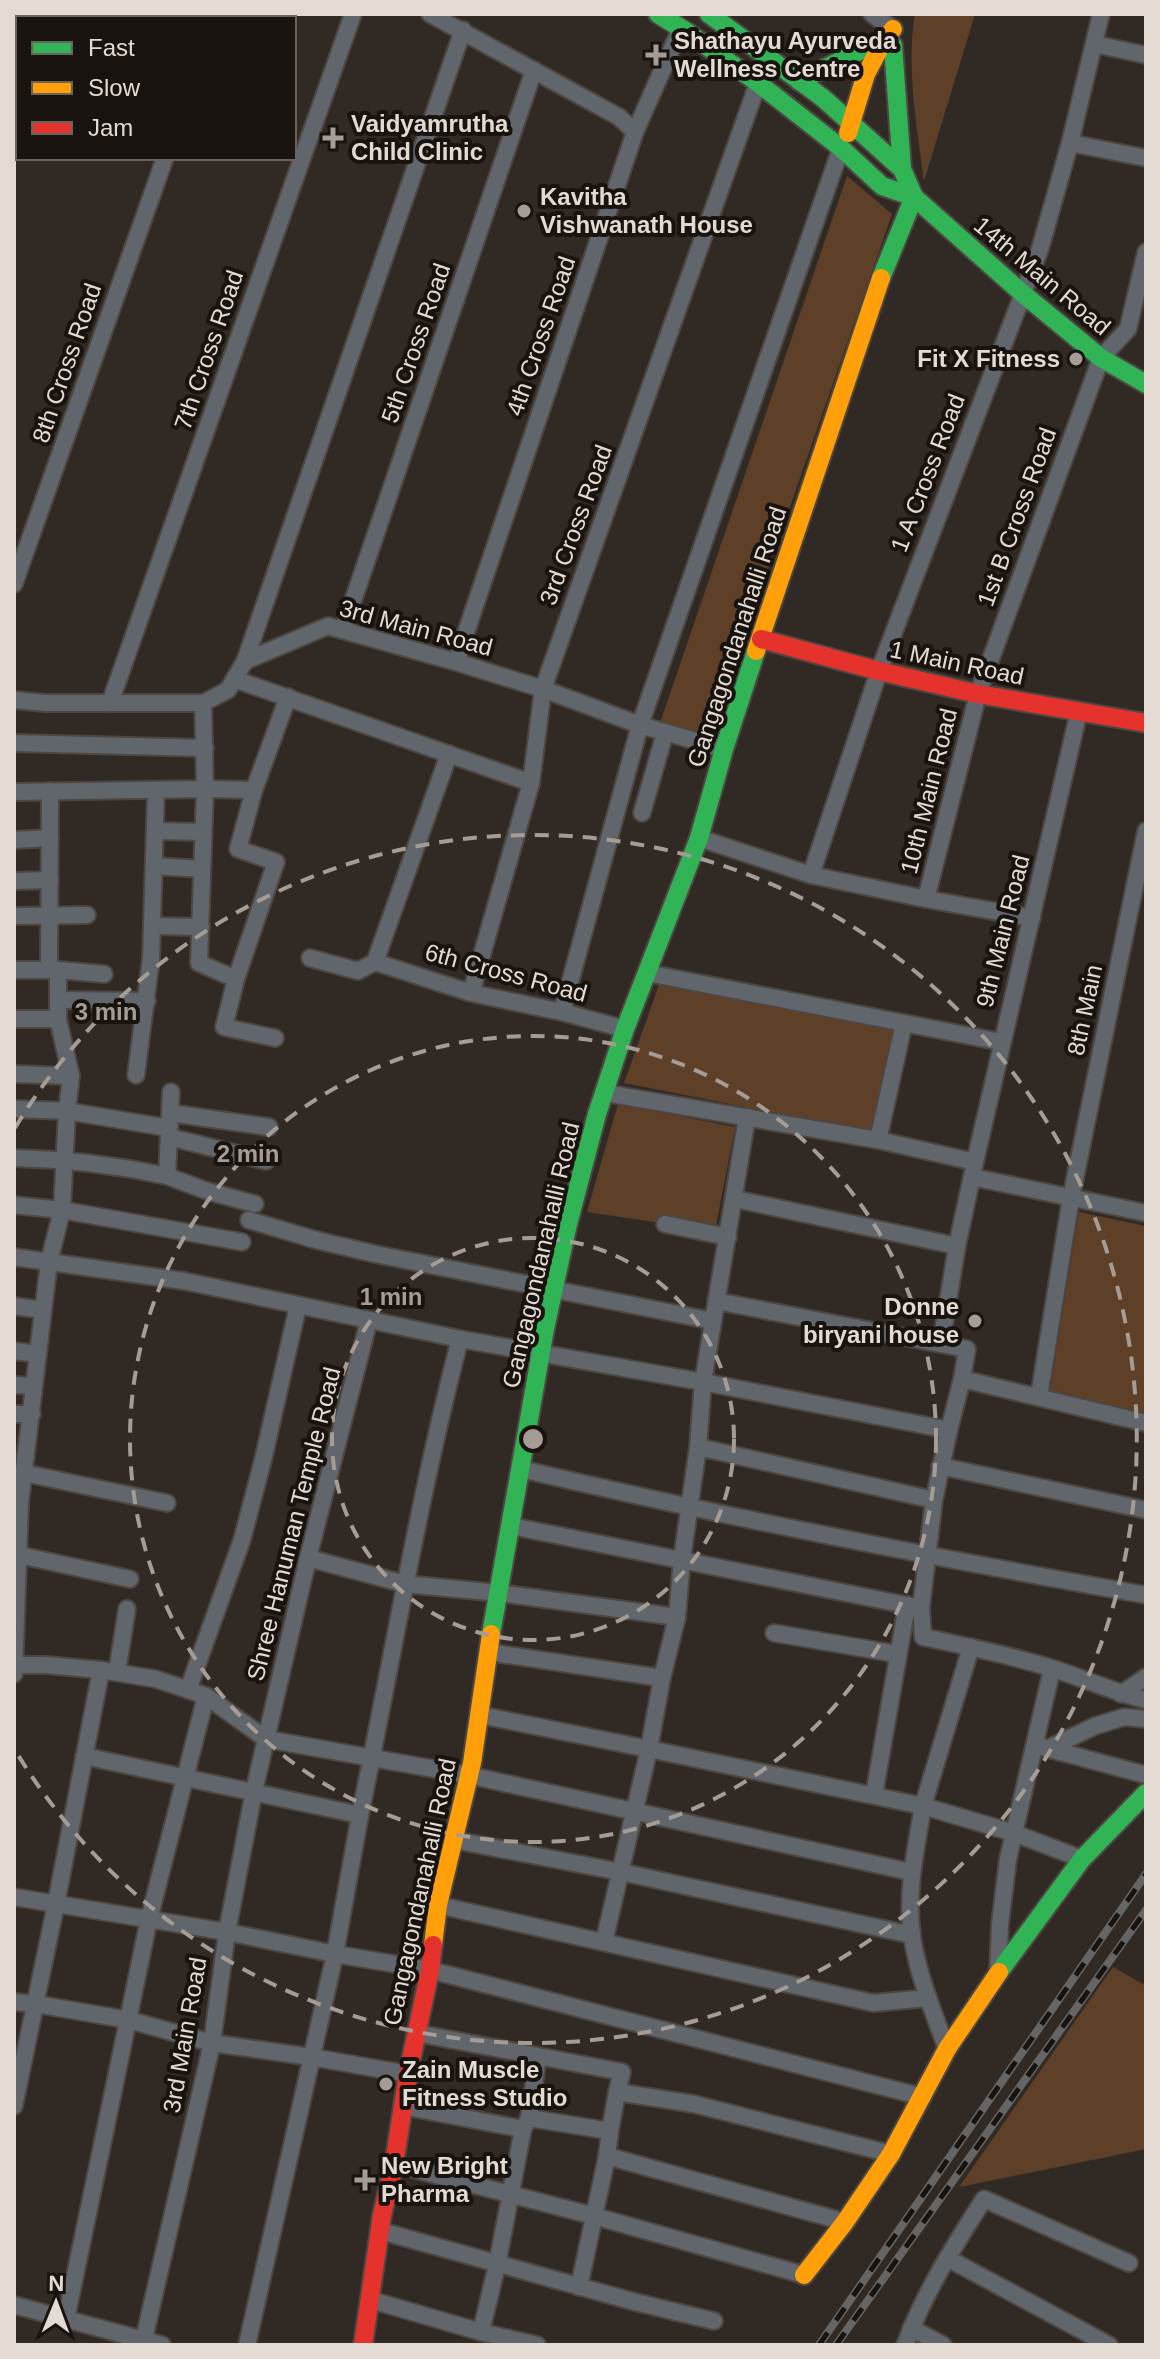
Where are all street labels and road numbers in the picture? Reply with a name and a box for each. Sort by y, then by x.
street label: 14th Main Road [969,211,1116,340]
street label: 4th Cross Road [501,253,580,419]
street label: 5th Cross Road [376,260,455,426]
street label: 7th Cross Road [169,267,248,433]
street label: 8th Cross Road [27,280,106,446]
street label: 1 A Cross Road [885,390,970,556]
street label: 1st B Cross Road [972,424,1061,610]
street label: 3rd Cross Road [534,441,617,608]
street label: Gangagondanahalli Road [682,503,791,770]
street label: 3rd Main Road [337,594,496,661]
street label: 1 Main Road [888,635,1026,690]
street label: 10th Main Road [895,705,962,876]
street label: 9th Main Road [971,852,1034,1010]
street label: 6th Cross Road [422,938,590,1007]
street label: 8th Main [1062,962,1107,1058]
street label: Gangagondanahalli Road [497,1119,584,1391]
street label: Shree Hanuman Temple Road [241,1364,346,1684]
street label: Gangagondanahalli Road [378,1756,461,2028]
street label: 3rd Main Road [158,1955,211,2115]

